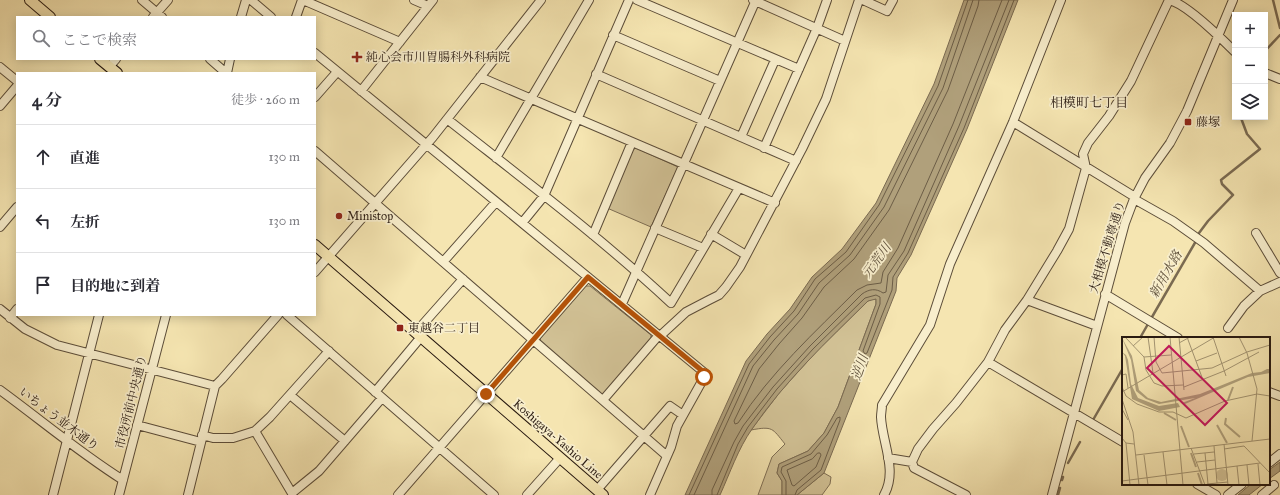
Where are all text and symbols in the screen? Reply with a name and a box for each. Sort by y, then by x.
map controls [1232,12,1268,120]
button: + [1232,12,1268,48]
search box [16,16,316,60]
icon: search [30,27,52,49]
text: ここで検索 [62,31,137,49]
button: − [1232,48,1268,84]
place label: 純心会市川胃腸科外科病院 [366,50,510,64]
marker: 純心会市川胃腸科外科病院 [351,51,363,63]
button: layers [1232,84,1268,120]
text: 4 分 [32,90,62,111]
text: 徒歩 · 260 m [231,92,300,108]
district label: 相模町七丁目 [1050,95,1128,111]
place label: 藤塚 [1196,115,1220,129]
marker: 藤塚 [1183,117,1193,127]
icon: ahead [32,146,54,168]
text: 直進 [70,149,100,167]
text: 130 m [268,149,300,165]
street label: 大相模不動尊通り [1086,199,1128,295]
place label: Ministop [347,209,393,223]
icon: left [32,210,54,232]
marker: Ministop [334,211,344,221]
text: 左折 [70,213,100,231]
text: 130 m [268,213,300,229]
water label: 元荒川 [859,238,896,281]
water label: 新用水路 [1146,247,1186,301]
icon: arrive [32,274,54,296]
text: 目的地に到着 [70,277,160,295]
place label: 東越谷二丁目 [408,321,480,335]
marker: 東越谷二丁目 [395,323,405,333]
inset map [1122,337,1270,485]
water label: 逆川 [848,351,872,382]
street label: 市役所前中央通り [113,354,149,450]
route start [695,368,713,386]
street label: いちょう並木通り [16,385,102,453]
route end [477,385,495,403]
street label: Koshigaya-Yashio Line [510,396,605,482]

